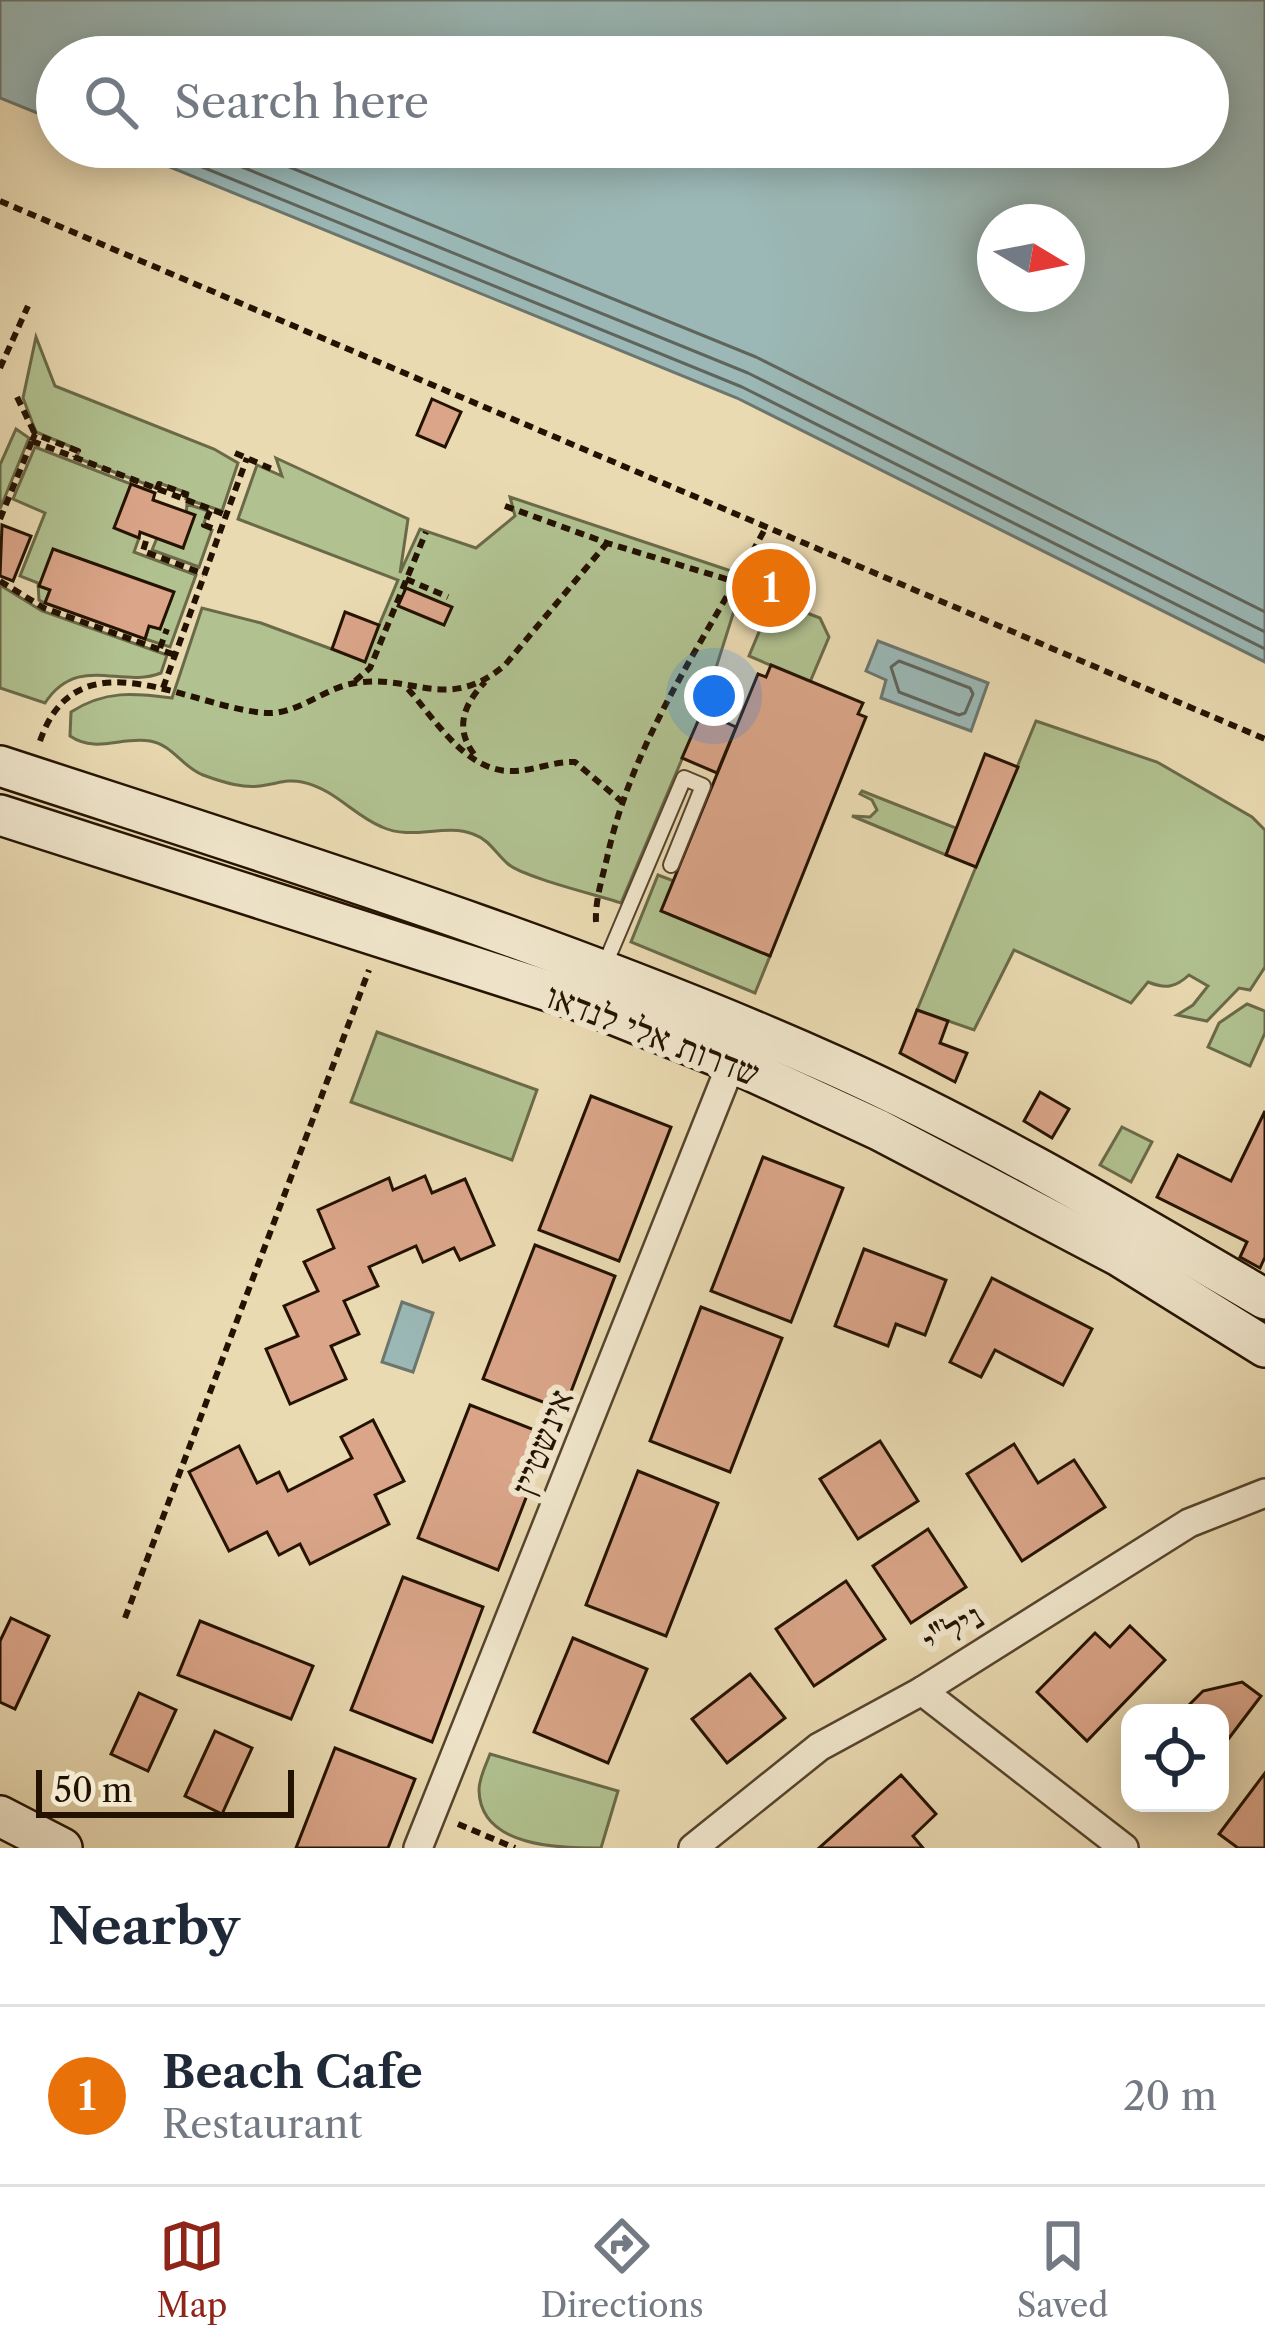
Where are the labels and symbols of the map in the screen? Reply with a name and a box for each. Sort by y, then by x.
north arrow [977,204,1085,312]
pin: 1 [732,543,810,633]
your location [684,666,744,726]
street label: שדרות אלי לנדאו [540,973,766,1095]
street label: אינשטיין [501,1383,583,1501]
street label: ניל"י [915,1594,991,1664]
scale bar [36,1764,294,1817]

